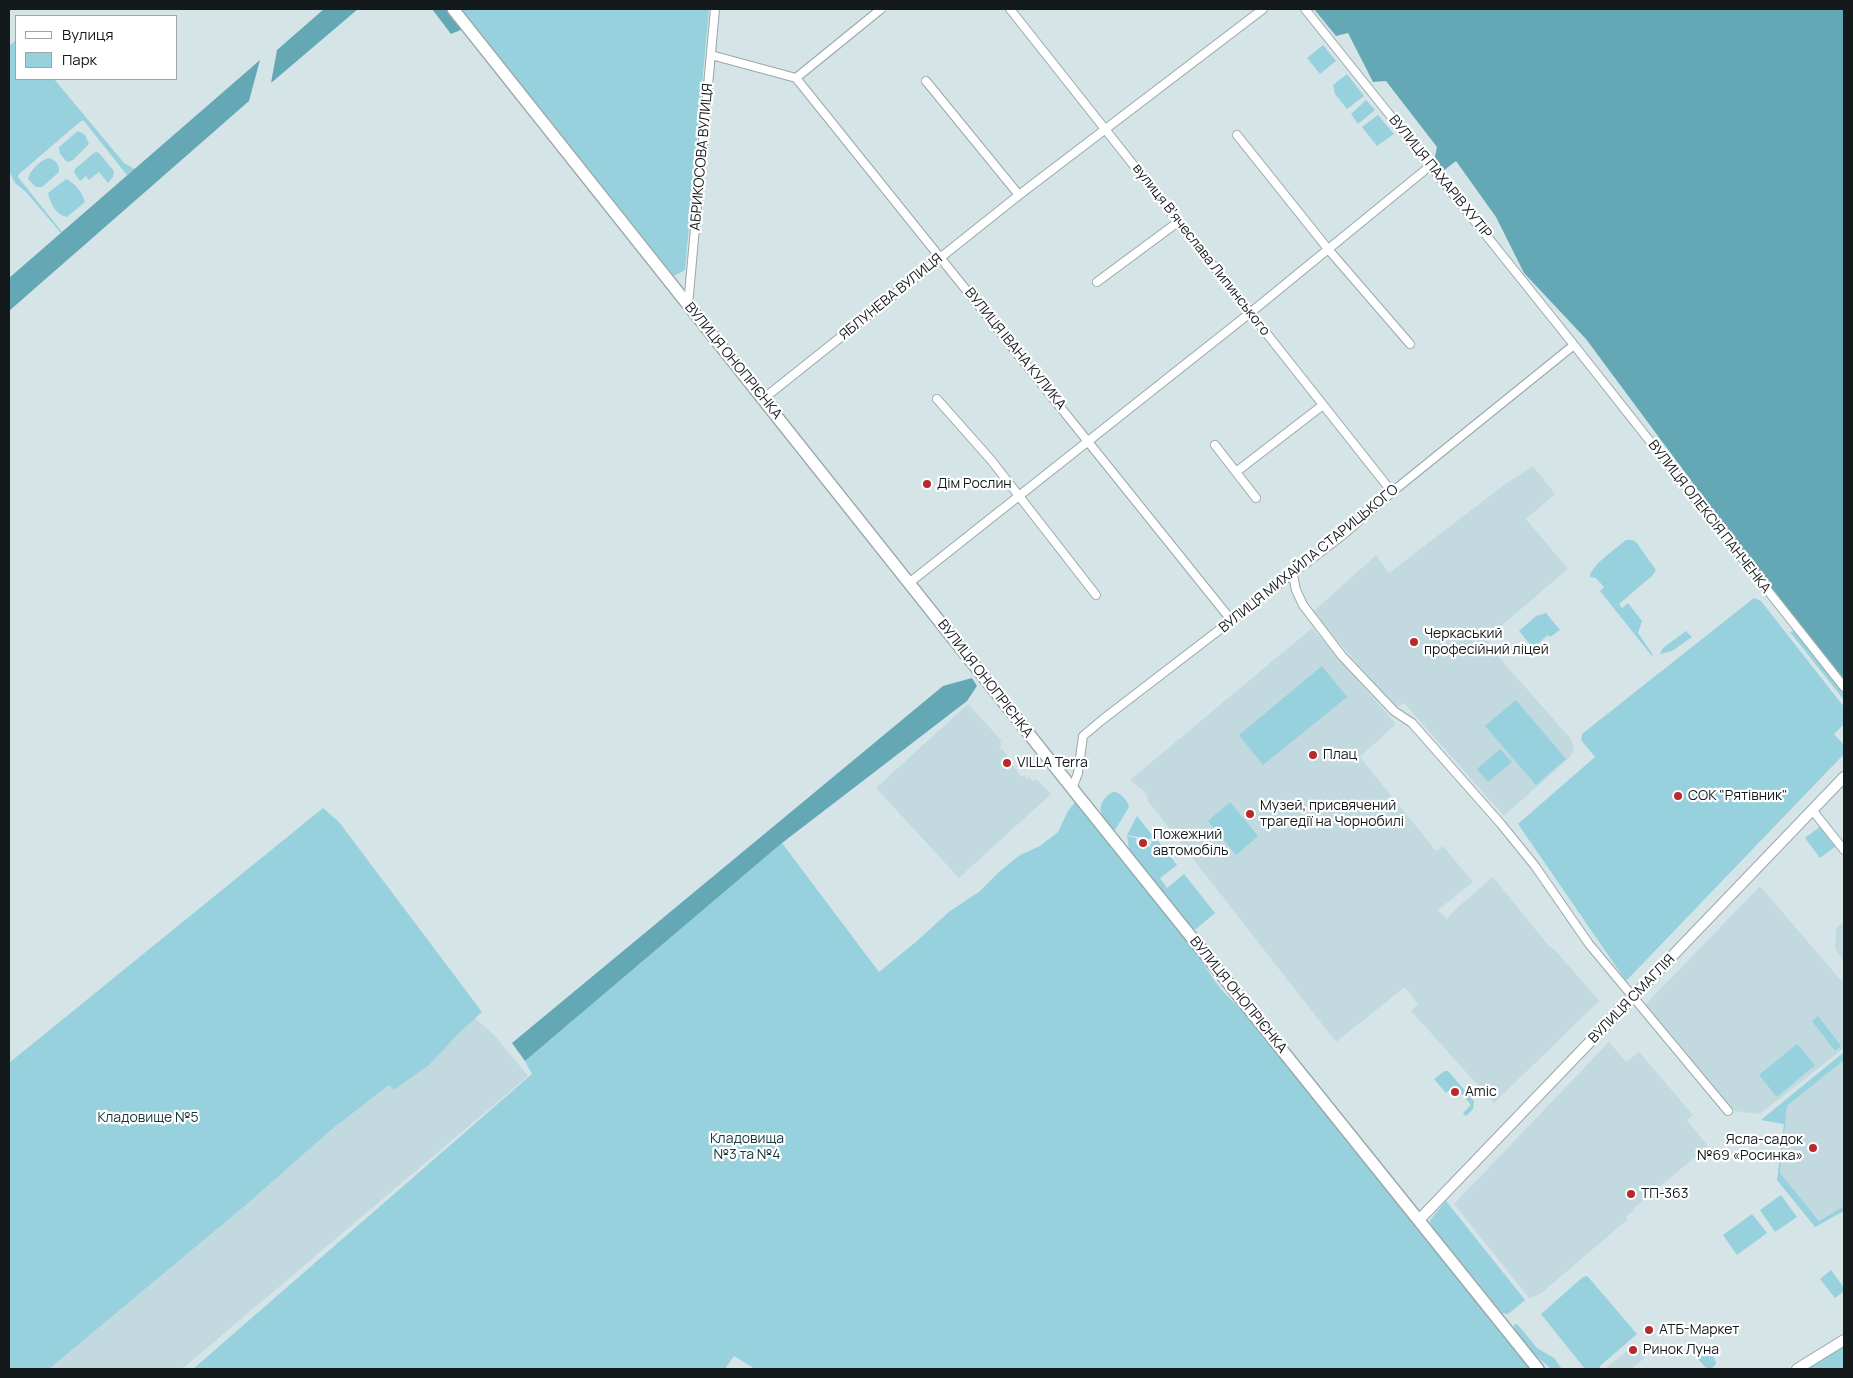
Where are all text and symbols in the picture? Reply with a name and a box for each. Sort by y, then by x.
legend [15,15,178,80]
text: Вулиця [62,24,114,45]
text: Парк [62,49,97,70]
street label: АБРИКОСОВА ВУЛИЦЯ [687,83,717,231]
street label: ВУЛИЦЯ ПАХАРІВ ХУТІР [1385,112,1495,242]
street label: вулиця Вʼячеслава Липинського [1129,161,1273,339]
street label: ЯБЛУНЕВА ВУЛИЦЯ [836,250,946,344]
street label: ВУЛИЦЯ ІВАНА КУЛИКА [961,285,1069,413]
street label: ВУЛИЦЯ ОНОПРІЄНКА [681,299,785,423]
street label: ВУЛИЦЯ ОЛЕКСІЯ ПАНЧЕНКА [1644,437,1774,597]
place label: Дім Рослин [937,476,1012,492]
marker: Дім Рослин [921,478,933,490]
street label: ВУЛИЦЯ МИХАЙЛА СТАРИЦЬКОГО [1216,481,1402,637]
street label: ВУЛИЦЯ ОНОПРІЄНКА [934,617,1036,741]
place label: Черкаський професійний ліцей [1424,626,1549,658]
marker: Черкаський професійний ліцей [1408,636,1420,648]
place label: Плац [1323,747,1357,763]
marker: Плац [1307,749,1319,761]
place label: VILLA Terra [1017,755,1088,771]
marker: VILLA Terra [1001,757,1013,769]
place label: СОК "Рятівник" [1688,788,1787,804]
marker: СОК "Рятівник" [1672,790,1684,802]
place label: Музей, присвячений трагедії на Чорнобилі [1260,798,1404,830]
marker: Музей, присвячений трагедії на Чорнобилі [1244,808,1256,820]
place label: Пожежний автомобіль [1153,827,1228,860]
marker: Пожежний автомобіль [1137,837,1149,849]
street label: ВУЛИЦЯ ОНОПРІЄНКА [1186,933,1290,1057]
street label: ВУЛИЦЯ СМАГЛІЯ [1585,951,1679,1047]
place label: Amic [1465,1084,1497,1100]
marker: Amic [1449,1086,1461,1098]
park label: Кладовище №5 [97,1110,199,1126]
park label: Кладовища №3 та №4 [710,1131,784,1164]
place label: Ясла-садок №69 «Росинка» [1697,1132,1803,1164]
marker: Ясла-садок №69 «Росинка» [1807,1142,1819,1154]
place label: ТП-363 [1641,1186,1689,1202]
marker: ТП-363 [1625,1188,1637,1200]
place label: АТБ-Маркет [1659,1322,1739,1338]
marker: АТБ-Маркет [1643,1324,1655,1336]
place label: Ринок Луна [1643,1342,1719,1358]
marker: Ринок Луна [1627,1344,1639,1356]

